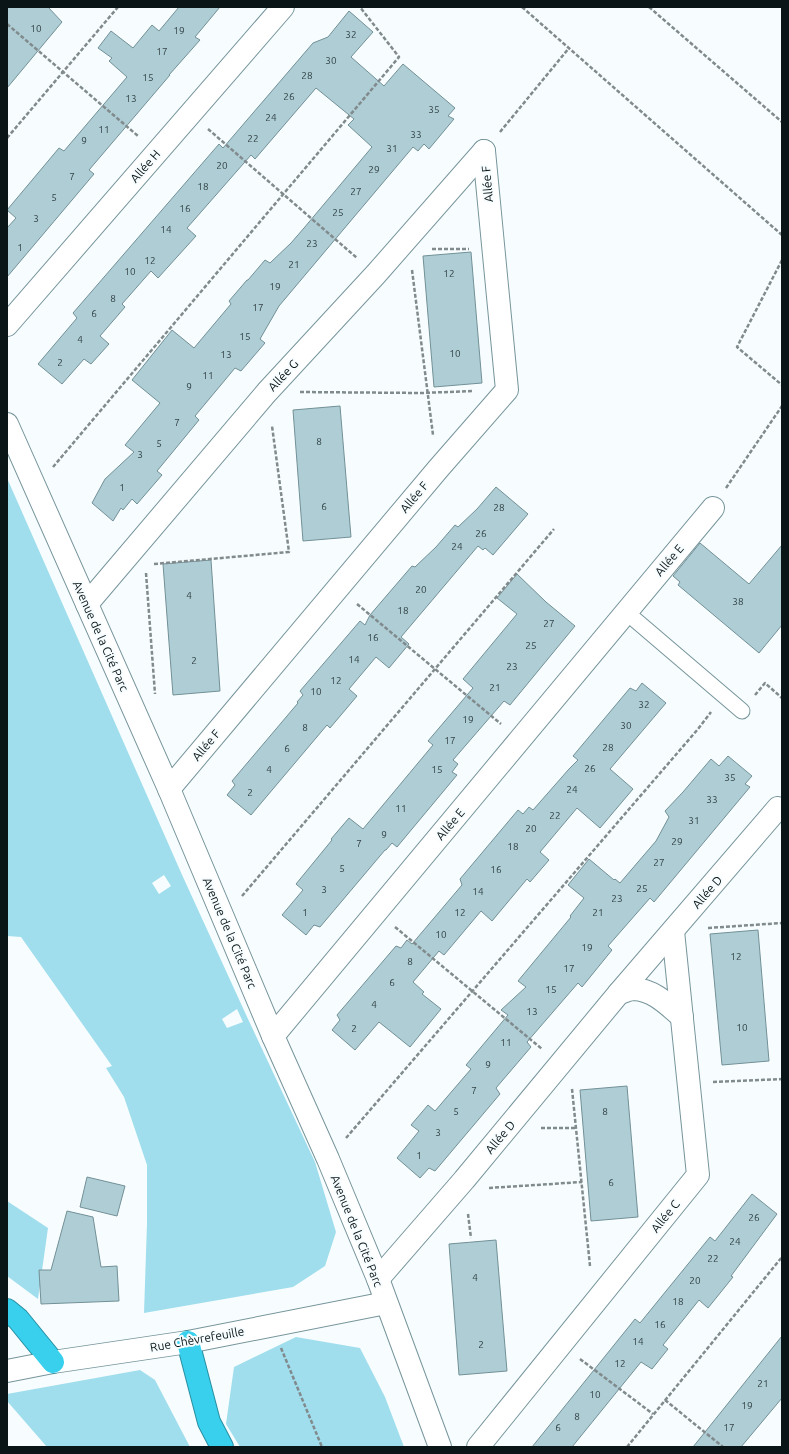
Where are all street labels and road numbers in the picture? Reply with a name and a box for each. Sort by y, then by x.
street label: Allée H [127,147,163,185]
street label: Allée F [479,165,495,203]
street label: Allée G [265,357,301,393]
street label: Allée F [397,479,431,515]
street label: Allée E [652,542,686,578]
street label: Avenue de la Cité Parc [71,579,131,694]
street label: Allée F [189,727,223,763]
street label: Allée E [433,806,467,842]
street label: Allée D [689,873,725,911]
street label: Avenue de la Cité Parc [201,876,259,991]
street label: Allée D [483,1118,517,1156]
street label: Avenue de la Cité Parc [329,1173,386,1289]
street label: Allée C [648,1197,682,1235]
street label: Rue Chèvrefeuille [149,1324,245,1354]

